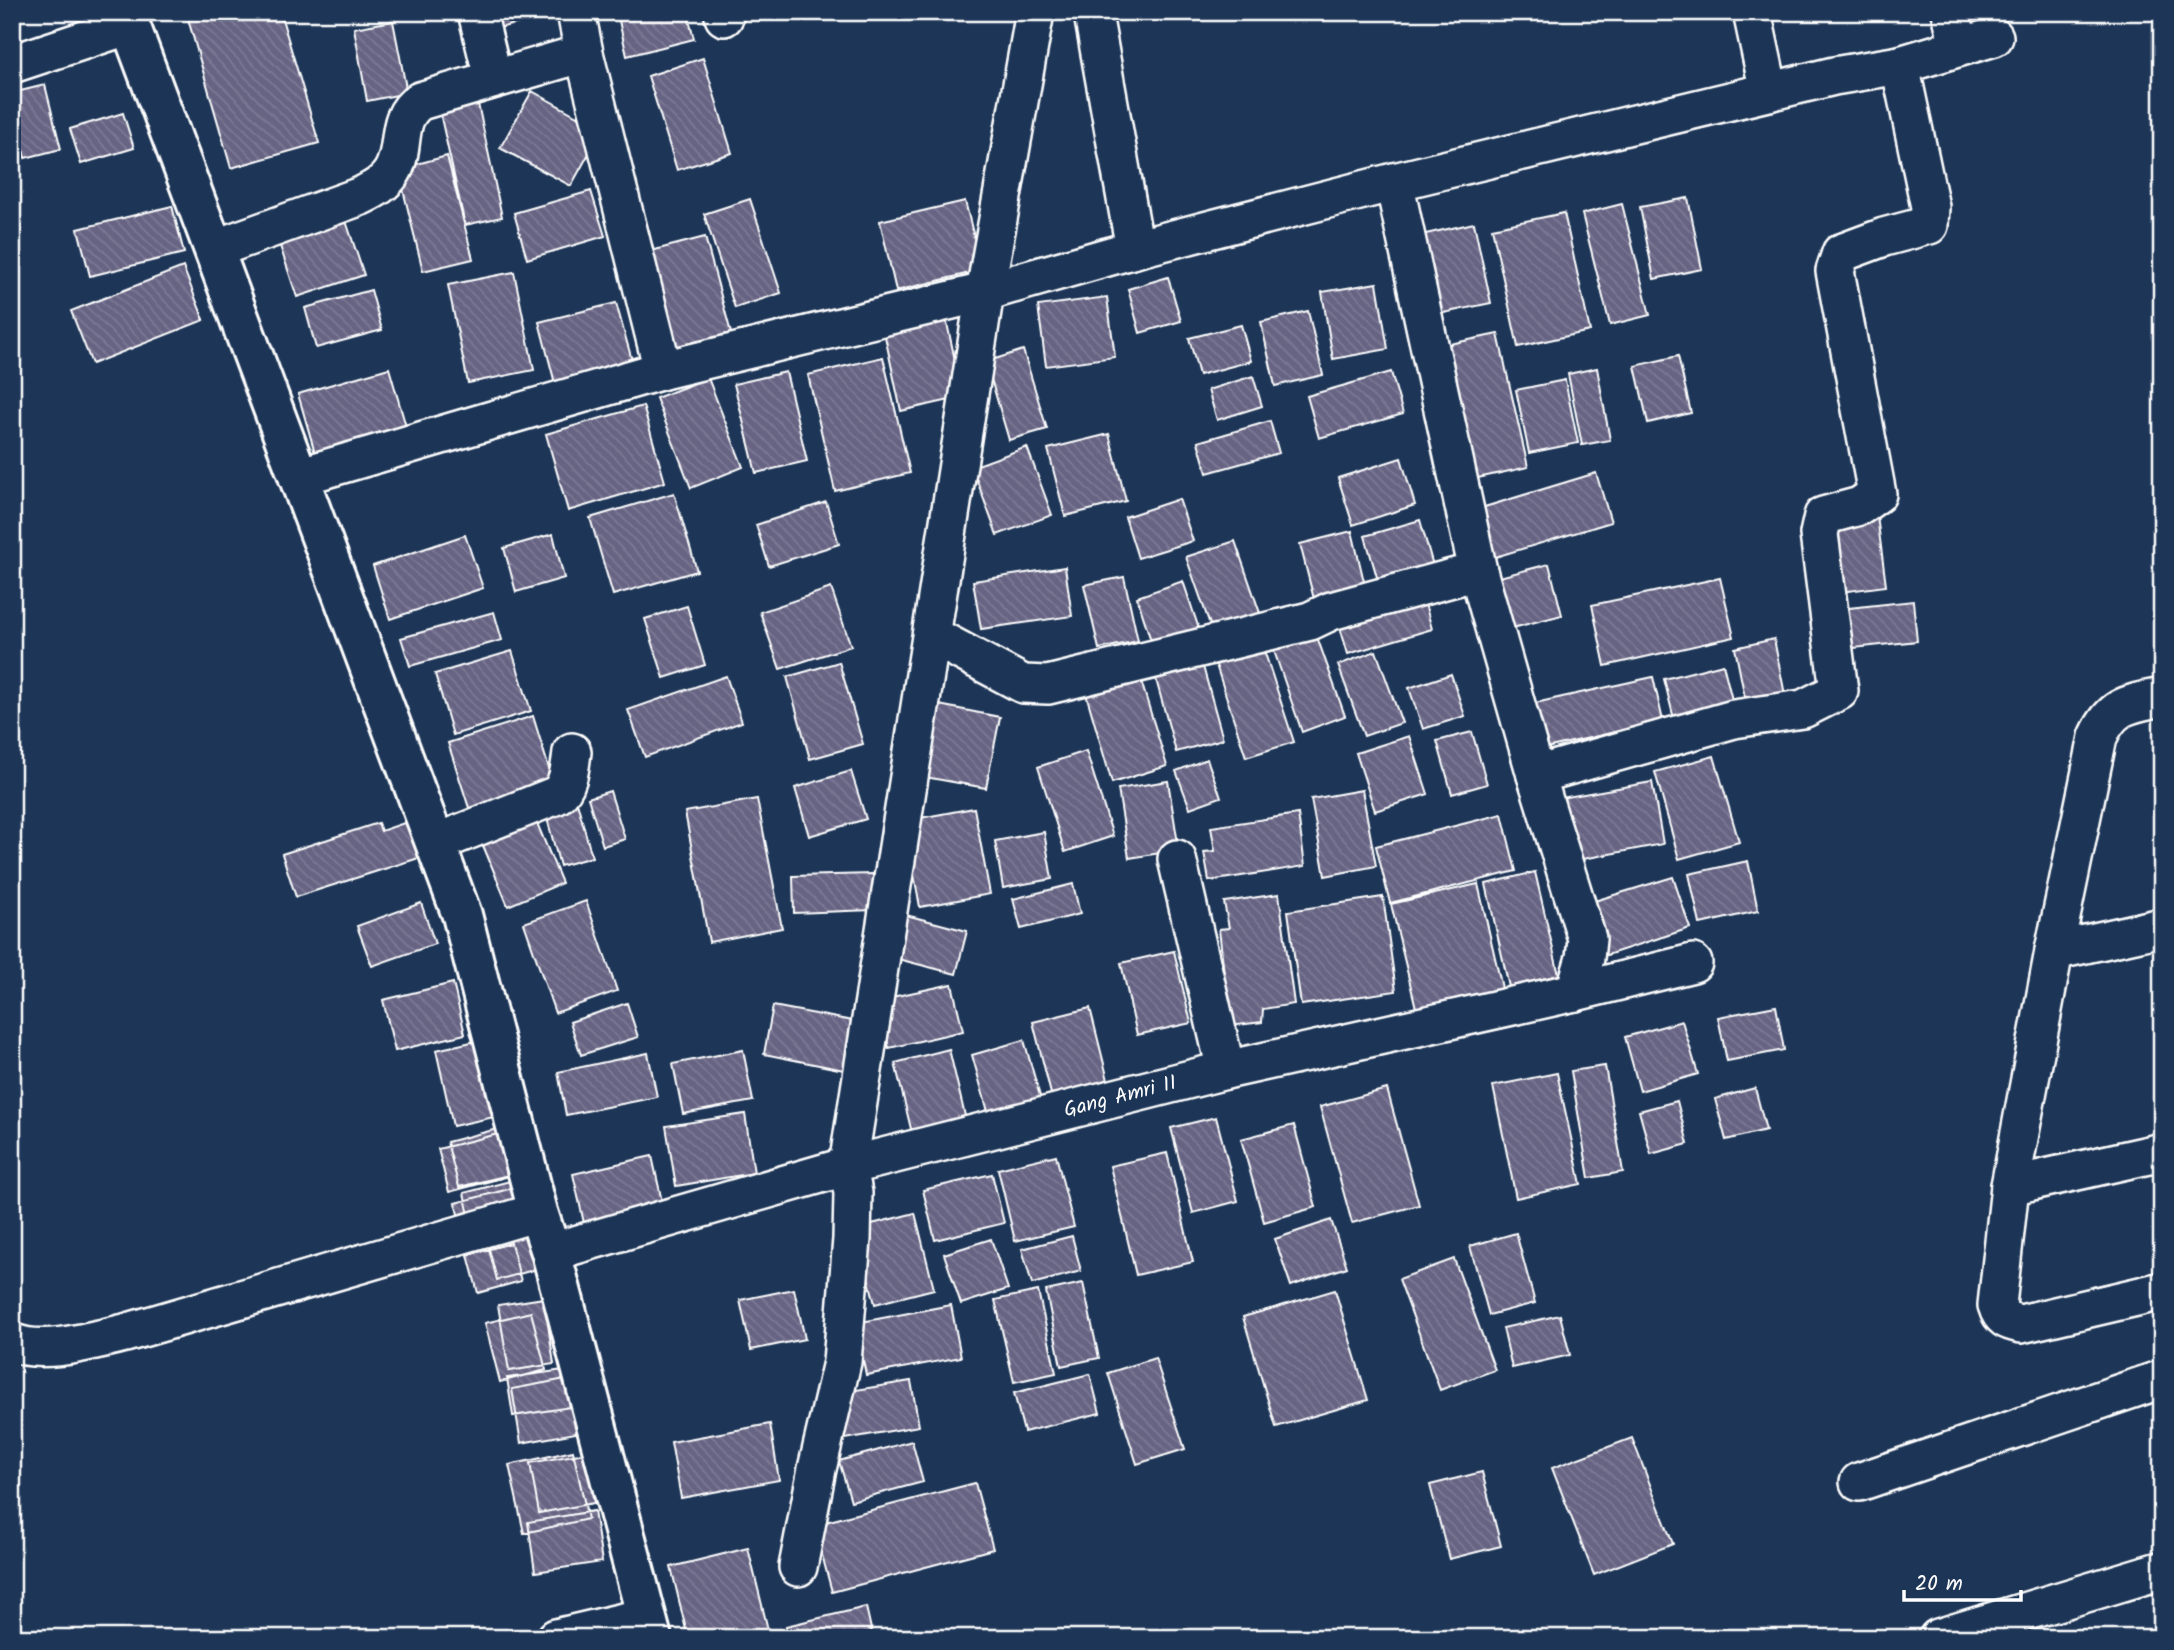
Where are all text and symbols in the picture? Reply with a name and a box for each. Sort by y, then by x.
street label: Gang Amri II [1060,1067,1180,1127]
scale bar [1904,1559,2022,1603]
text: 20 m [1915,1568,1963,1601]

